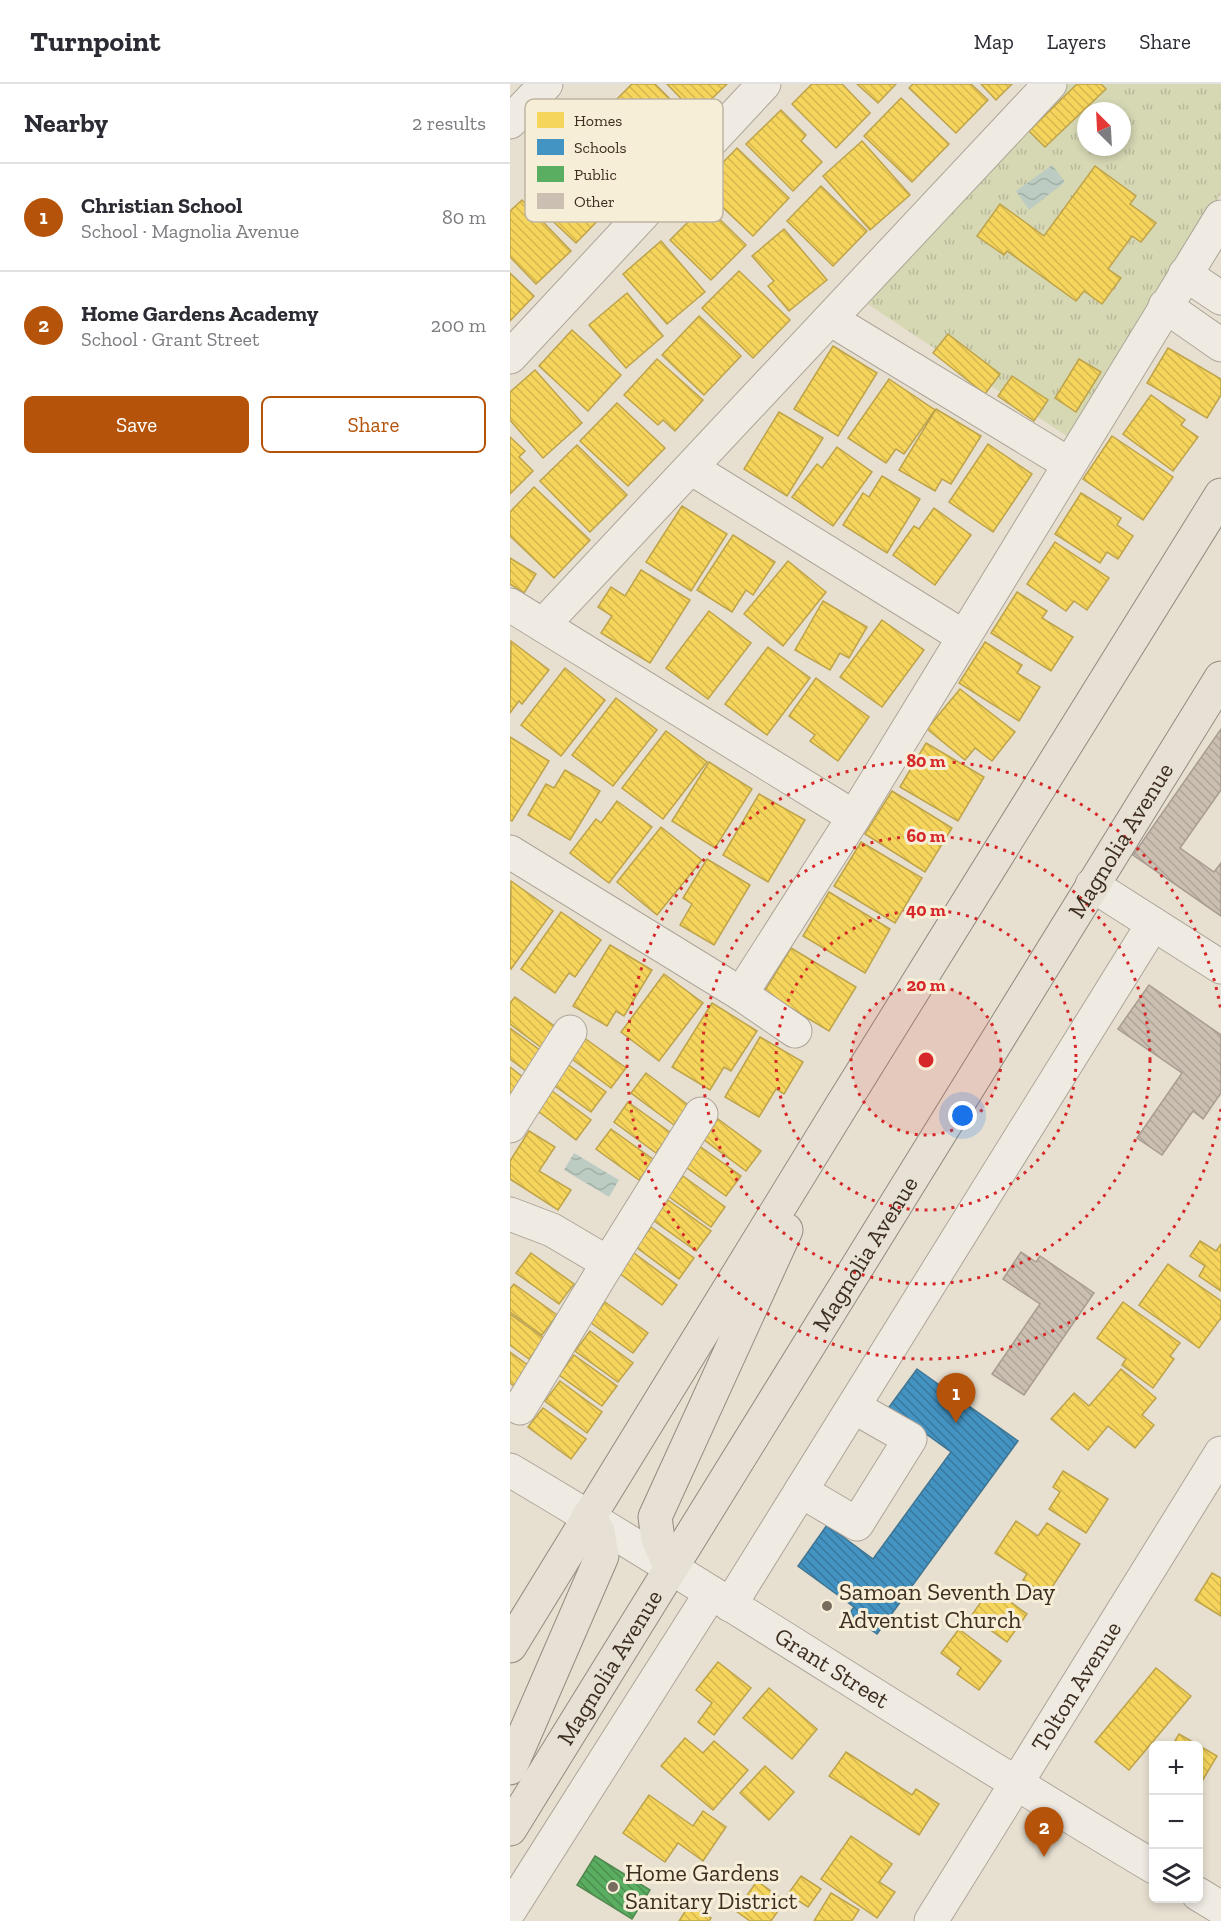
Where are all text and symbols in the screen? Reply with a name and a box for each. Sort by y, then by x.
text: Turnpoint [30,25,160,58]
text: Map [974,29,1014,54]
text: Layers [1047,29,1106,54]
text: Share [1139,29,1191,54]
legend [525,99,723,222]
north arrow [1077,102,1131,156]
text: Nearby [24,107,108,139]
text: 2 results [412,111,486,135]
text: Homes [574,111,622,130]
text: Schools [574,138,627,157]
text: Public [574,165,617,184]
text: Christian School [81,192,243,219]
text: Other [574,192,615,211]
text: 1 [39,205,48,229]
text: 80 m [442,205,486,229]
text: School · Magnolia Avenue [81,219,299,243]
text: Home Gardens Academy [81,300,318,327]
text: 2 [38,313,49,337]
text: 200 m [431,313,486,337]
text: School · Grant Street [81,327,259,351]
button: Save [24,396,249,453]
button: Share [261,396,486,453]
text: 80 m [906,750,946,772]
street label: Magnolia Avenue [1061,757,1179,923]
text: 60 m [906,825,946,847]
text: 40 m [906,899,946,921]
text: 20 m [906,974,946,996]
centre of rings [916,1050,936,1070]
your location [948,1101,977,1130]
street label: Magnolia Avenue [806,1171,924,1337]
pin: 1 [936,1374,976,1423]
place label: Samoan Seventh Day Adventist Church [839,1577,1056,1634]
street label: Magnolia Avenue [551,1584,668,1750]
marker: Samoan Seventh Day Adventist Church [820,1599,834,1613]
street label: Tolton Avenue [1025,1616,1127,1757]
street label: Grant Street [770,1621,895,1714]
map controls [1149,1741,1203,1903]
button: + [1149,1741,1203,1795]
button: − [1149,1795,1203,1849]
pin: 2 [1024,1808,1064,1857]
button: layers [1149,1849,1203,1903]
place label: Home Gardens Sanitary District [625,1858,798,1915]
marker: Home Gardens Sanitary District [606,1880,620,1894]

